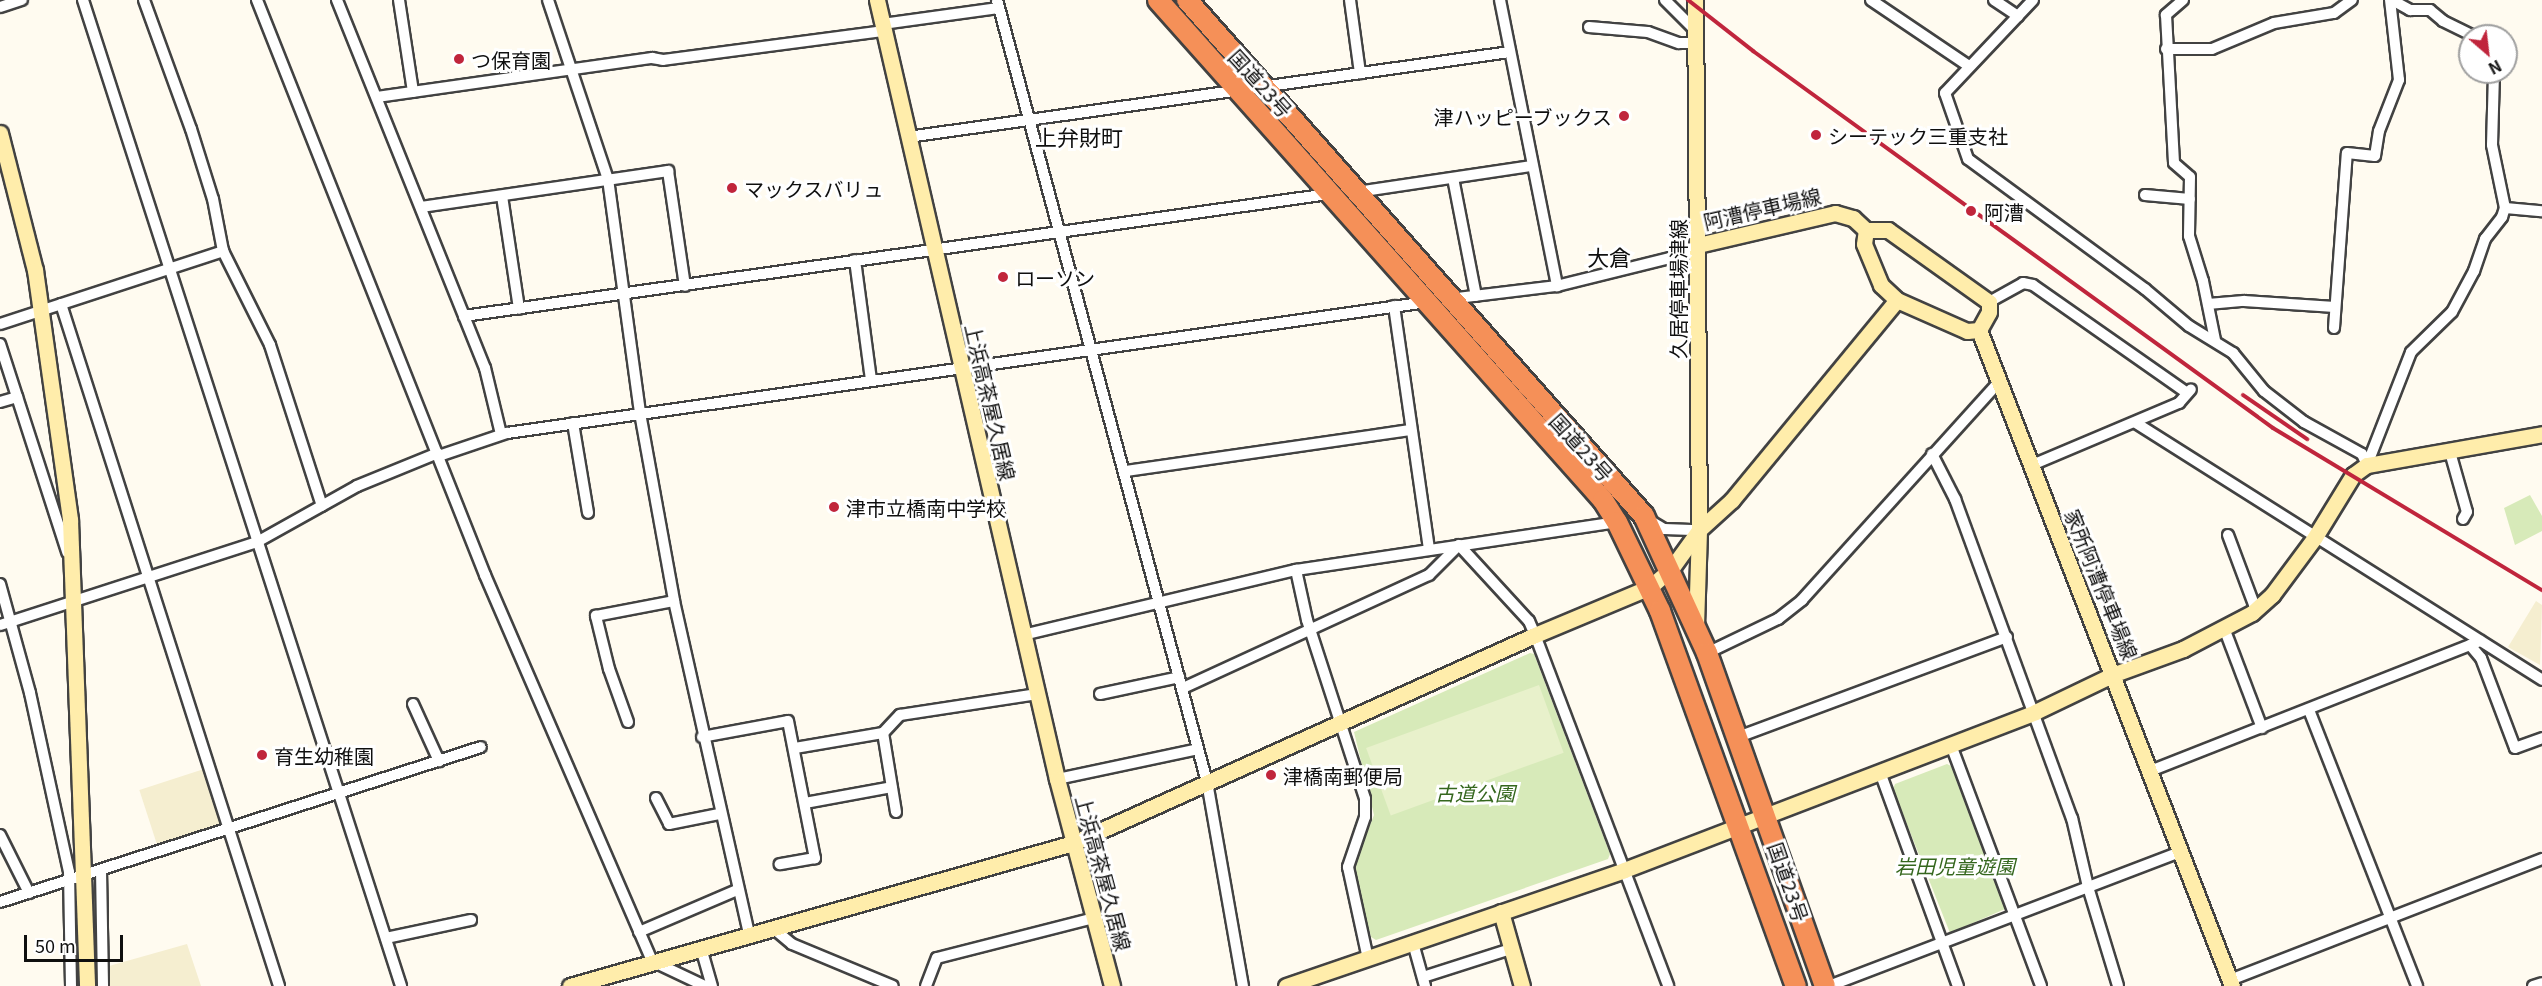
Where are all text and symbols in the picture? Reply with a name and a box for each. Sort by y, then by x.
north arrow [2458,24,2518,84]
street label: 国道23号 [1225,44,1297,122]
place label: つ保育園 [471,47,551,71]
marker: つ保育園 [452,52,466,66]
text: N [2485,55,2506,82]
place label: 津ハッピーブックス [1432,104,1612,128]
marker: 津ハッピーブックス [1617,109,1631,123]
place label: シーテック三重支社 [1828,123,2008,147]
district label: 上弁財町 [1035,124,1123,150]
marker: シーテック三重支社 [1809,128,1823,142]
place label: マックスバリュ [744,176,884,200]
marker: マックスバリュ [725,181,739,195]
street label: 阿漕停車場線 [1701,183,1823,233]
place label: 阿漕 [1984,199,2024,223]
marker: 阿漕 [1962,202,1980,220]
street label: 久居停車場津線 [1665,219,1689,359]
district label: 大倉 [1587,244,1631,270]
place label: ローソン [1015,265,1095,289]
marker: ローソン [996,270,1010,284]
street label: 上浜高茶屋久居線 [961,321,1021,483]
street label: 国道23号 [1546,408,1618,486]
place label: 津市立橋南中学校 [846,495,1006,519]
marker: 津市立橋南中学校 [827,500,841,514]
street label: 家所阿漕停車場線 [2061,505,2143,663]
place label: 育生幼稚園 [274,743,374,767]
marker: 育生幼稚園 [255,748,269,762]
place label: 津橋南郵便局 [1283,763,1403,787]
marker: 津橋南郵便局 [1264,768,1278,782]
park label: 古道公園 [1435,780,1515,804]
street label: 上浜高茶屋久居線 [1072,793,1136,953]
street label: 国道23号 [1764,839,1814,925]
park label: 岩田児童遊園 [1895,853,2015,877]
scale bar [27,923,126,961]
text: 50 m [35,932,76,958]

